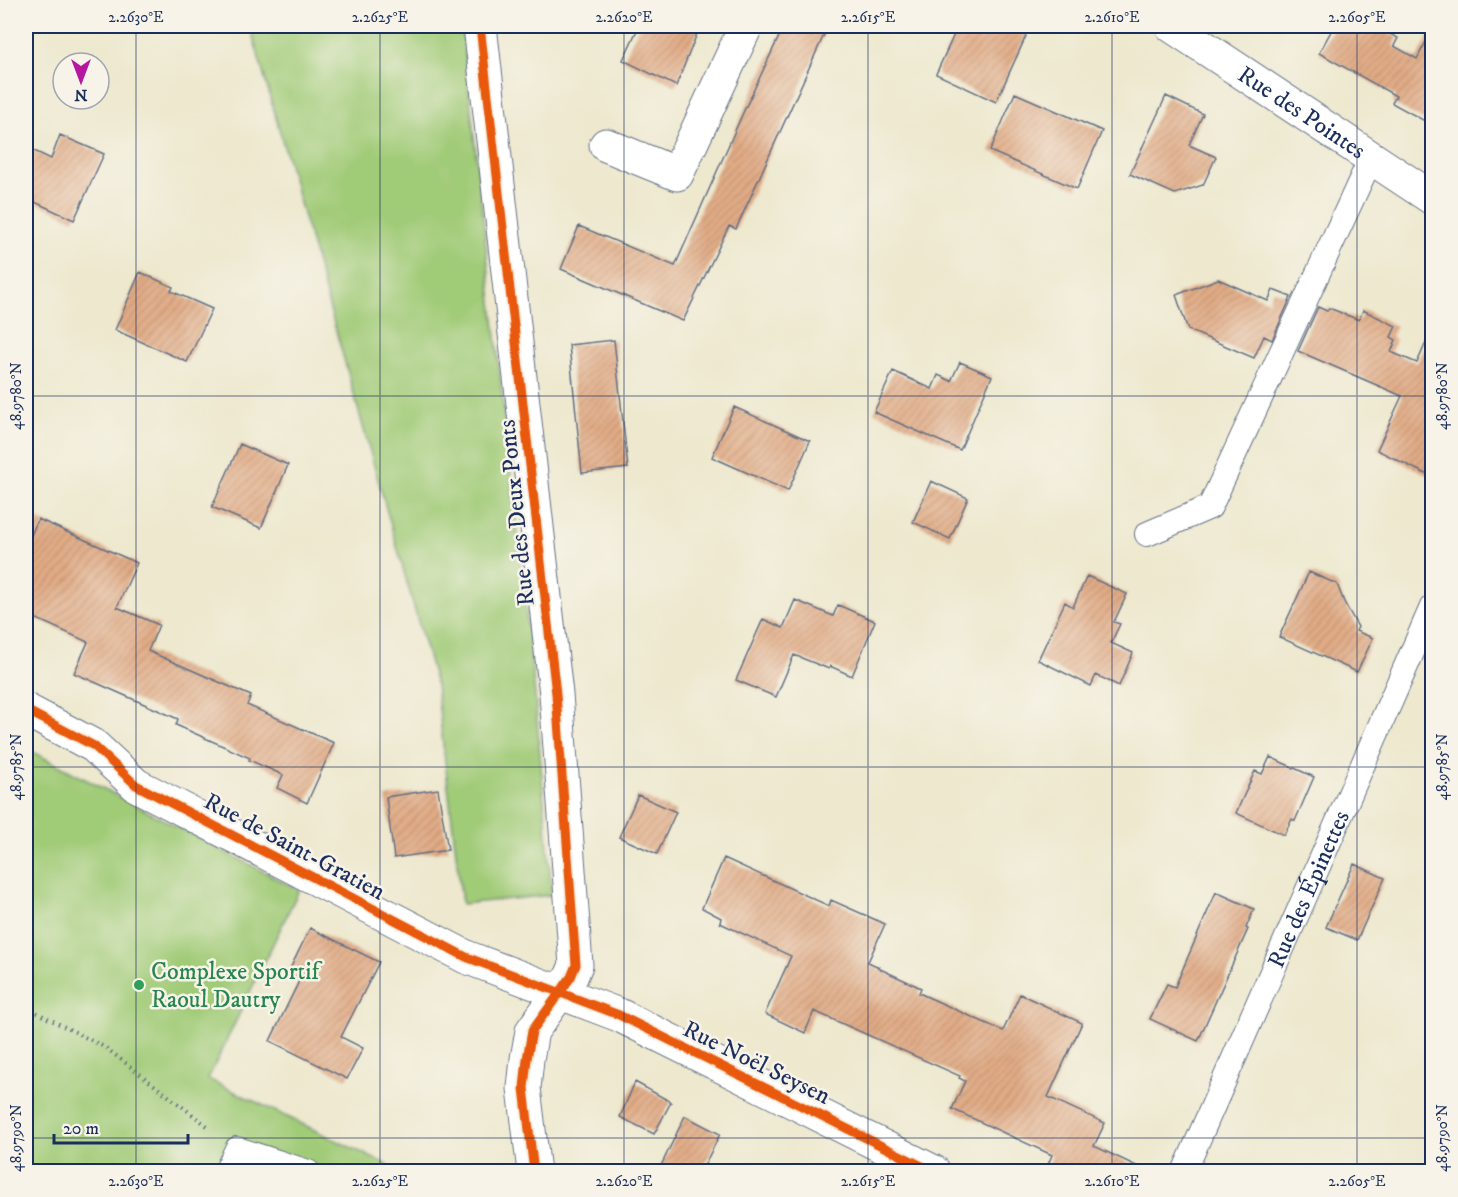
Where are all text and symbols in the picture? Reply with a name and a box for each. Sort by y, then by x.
text: 2.2630°E [108,8,164,27]
text: 2.2625°E [352,8,409,27]
text: 2.2620°E [595,8,653,27]
text: 2.2615°E [841,8,896,27]
text: 2.2610°E [1084,8,1140,27]
text: 2.2605°E [1328,8,1386,27]
north arrow [51,51,111,111]
street label: Rue des Pointes [1232,60,1371,166]
text: N [74,85,88,105]
text: 48.9780°N [7,362,26,430]
text: 48.9780°N [1433,362,1452,430]
street label: Rue des Deux Ponts [492,418,542,608]
text: 48.9785°N [7,733,26,801]
text: 48.9785°N [1433,733,1452,801]
street label: Rue de Saint-Gratien [199,787,391,907]
street label: Rue des Épinettes [1261,806,1357,973]
place label: Complexe Sportif Raoul Dautry [151,957,322,1015]
marker: Complexe Sportif Raoul Dautry [132,978,146,992]
street label: Rue Noël Seysen [678,1014,836,1112]
text: 48.9790°N [7,1104,26,1172]
text: 48.9790°N [1433,1104,1452,1172]
scale bar [54,1107,188,1145]
text: 20 m [63,1118,99,1140]
text: 2.2630°E [108,1172,164,1191]
text: 2.2625°E [352,1172,409,1191]
text: 2.2620°E [595,1172,653,1191]
text: 2.2615°E [841,1172,896,1191]
text: 2.2610°E [1084,1172,1140,1191]
text: 2.2605°E [1328,1172,1386,1191]

